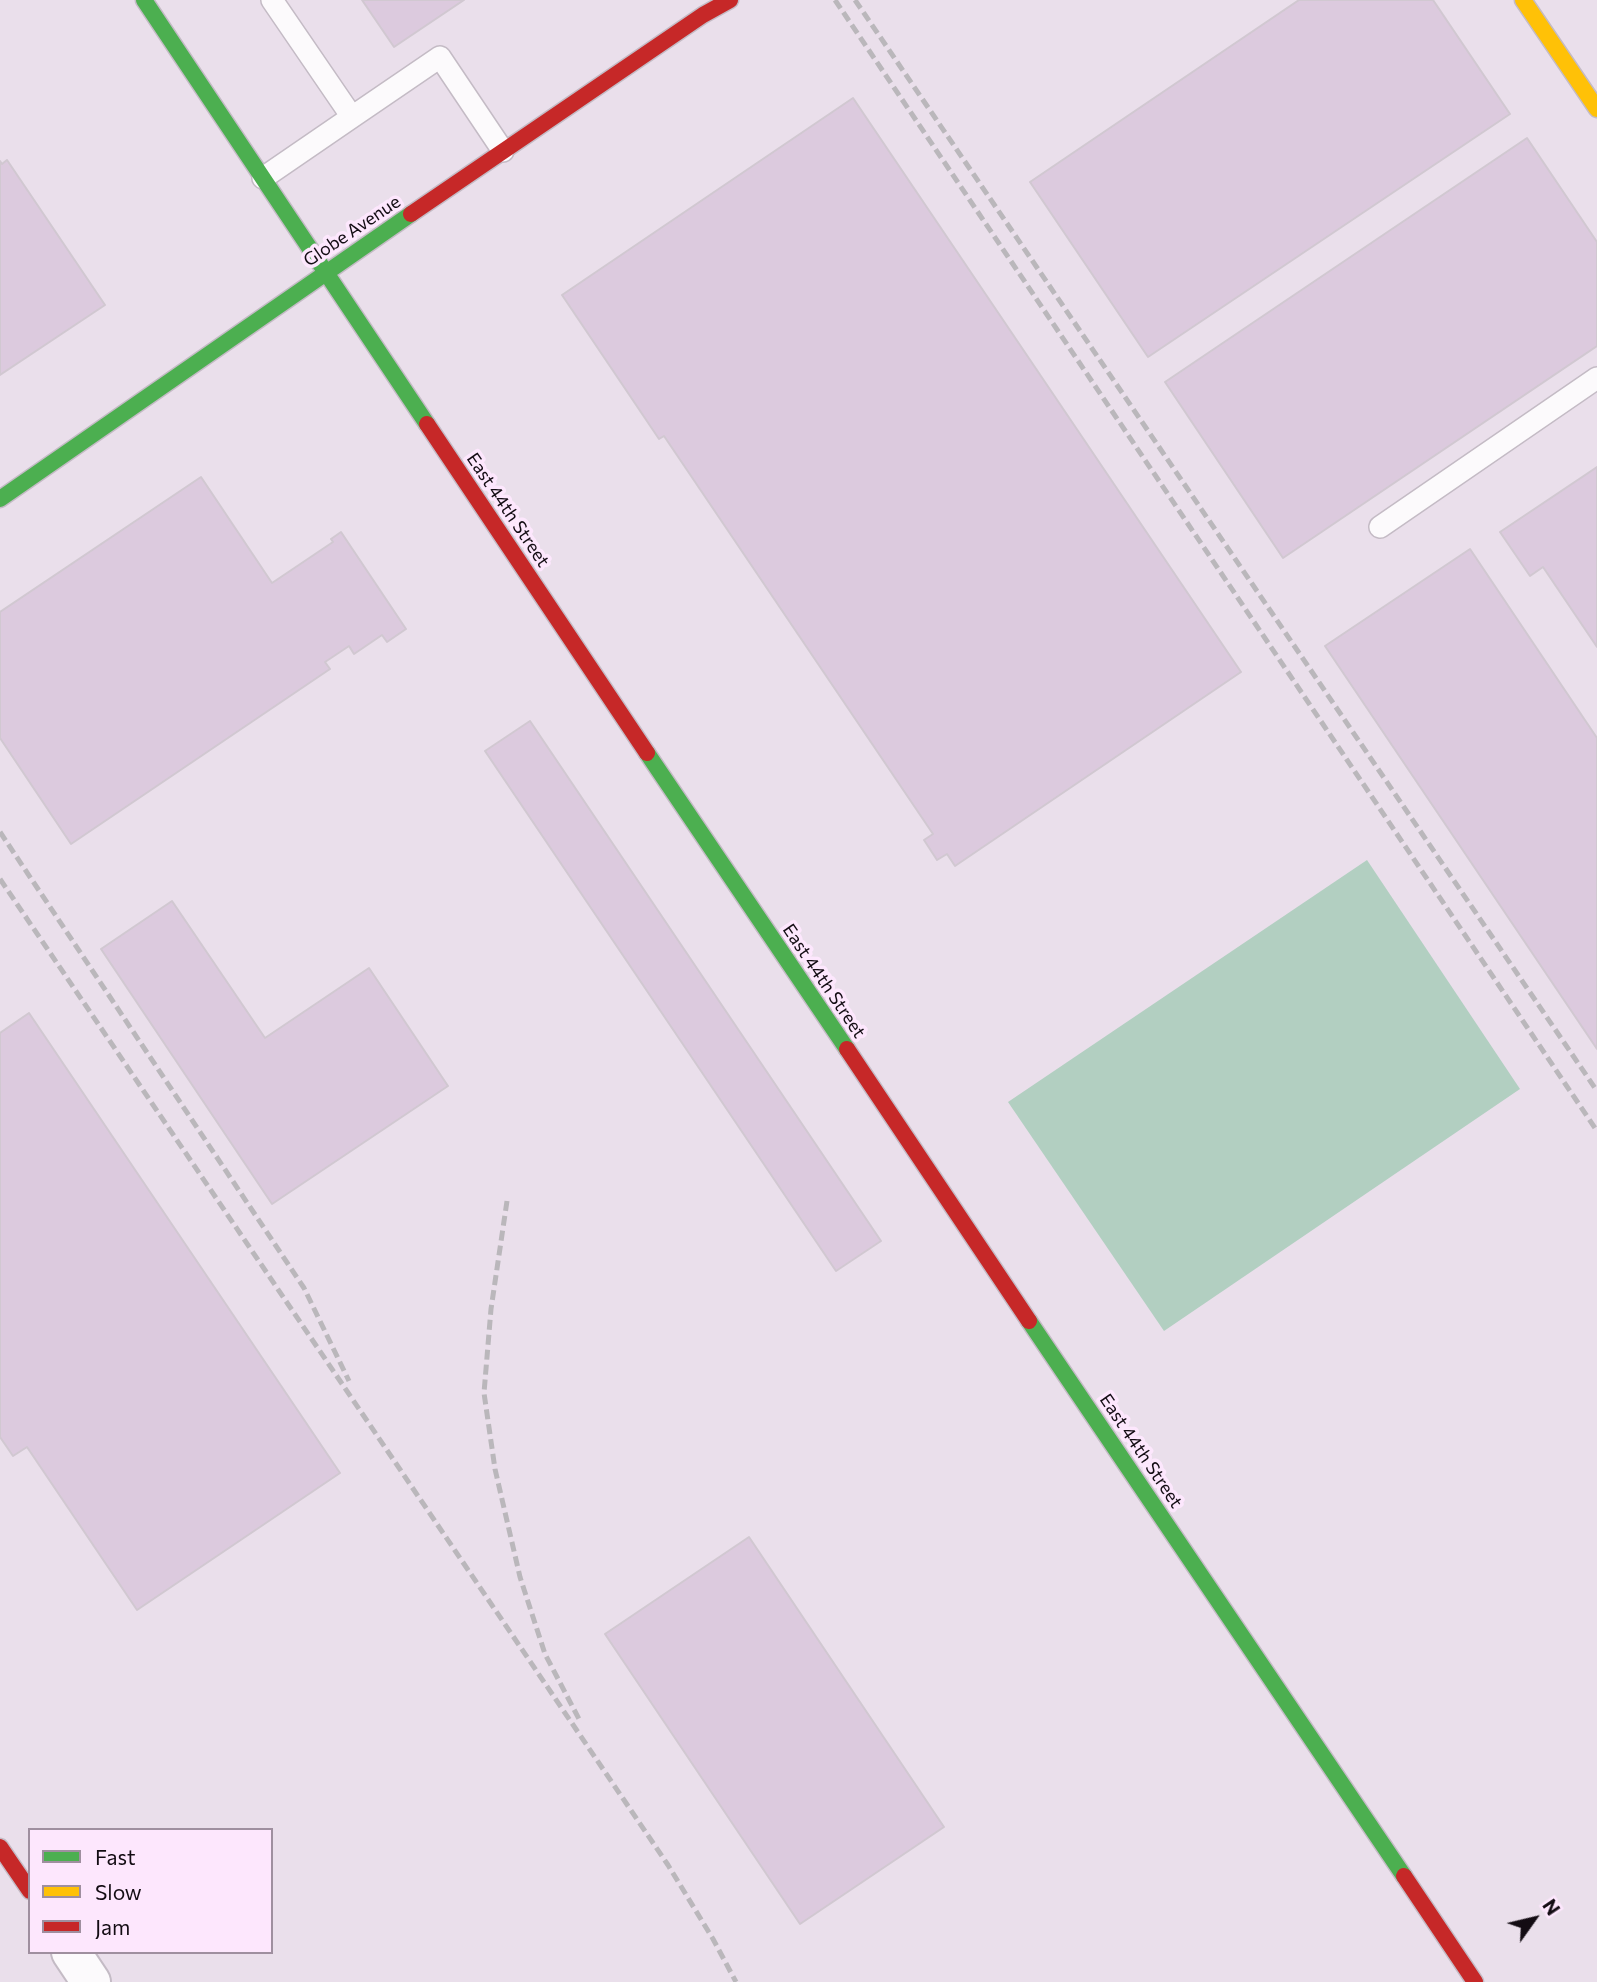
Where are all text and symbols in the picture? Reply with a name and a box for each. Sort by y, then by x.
street label: Globe Avenue [299,191,405,271]
street label: East 44th Street [462,449,554,571]
street label: East 44th Street [778,920,870,1042]
street label: East 44th Street [1095,1390,1187,1512]
legend [28,1828,273,1954]
text: Fast [95,1844,136,1869]
text: Slow [95,1879,142,1904]
north arrow [1499,1884,1569,1954]
text: N [1538,1895,1565,1919]
text: Jam [95,1914,130,1939]

